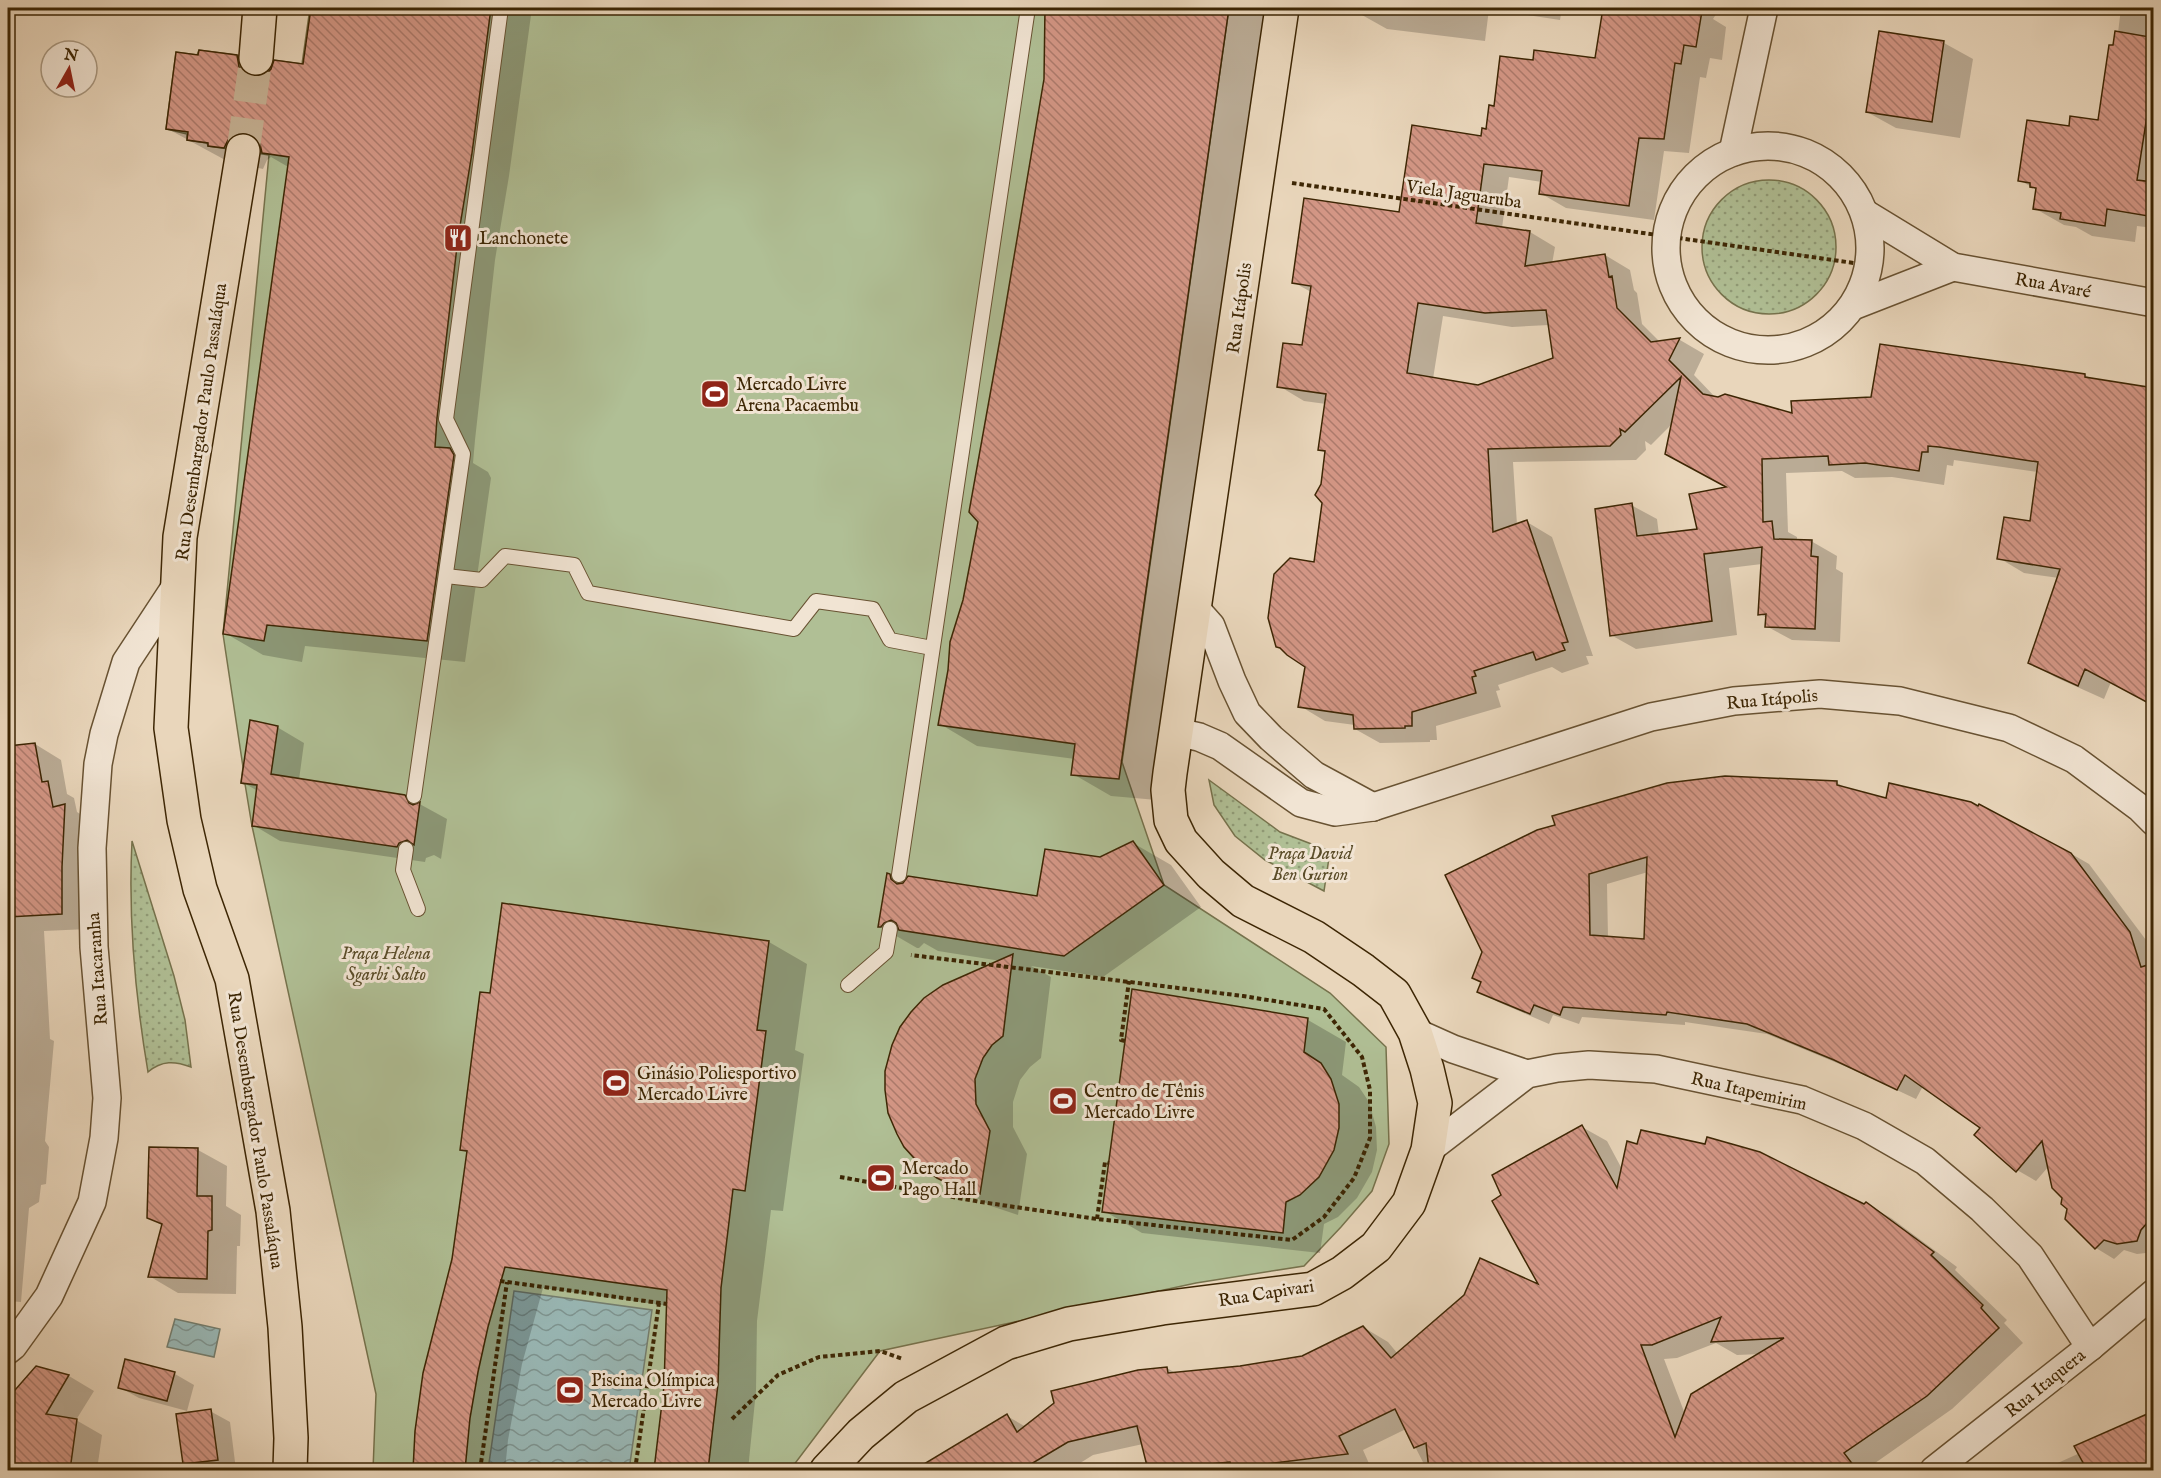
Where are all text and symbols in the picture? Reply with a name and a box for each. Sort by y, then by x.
north arrow [39,39,99,99]
text: N [62,45,80,67]
street label: Viela Jaguaruba [1404,176,1523,215]
restaurant icon: Lanchonete [442,222,474,254]
place label: Lanchonete [479,228,568,251]
street label: Rua Itápolis [1223,261,1258,355]
street label: Rua Avaré [2013,268,2093,304]
street label: Rua Desembargador Paulo Passaláqua [172,282,233,563]
place label: Mercado Livre Arena Pacaembu [735,374,859,418]
sports icon: Mercado Livre Arena Pacaembu [699,378,731,410]
street label: Rua Itápolis [1725,685,1819,716]
park label: Praça David Ben Gurion [1268,843,1354,887]
street label: Rua Itacaranha [83,911,114,1026]
park label: Praça Helena Sgarbi Salto [341,943,431,987]
street label: Rua Desembargador Paulo Passaláqua [221,990,288,1271]
place label: Ginásio Poliesportivo Mercado Livre [637,1063,797,1107]
sports icon: Ginásio Poliesportivo Mercado Livre [600,1067,632,1099]
street label: Rua Itapemirim [1688,1068,1809,1117]
place label: Centro de Tênis Mercado Livre [1084,1081,1204,1125]
sports icon: Centro de Tênis Mercado Livre [1047,1085,1079,1117]
place label: Mercado Pago Hall [902,1158,977,1202]
sports icon: Mercado Pago Hall [865,1162,897,1194]
street label: Rua Capivari [1217,1276,1316,1313]
street label: Rua Itaquera [2001,1345,2091,1424]
place label: Piscina Olímpica Mercado Livre [591,1370,715,1414]
sports icon: Piscina Olímpica Mercado Livre [554,1374,586,1406]

